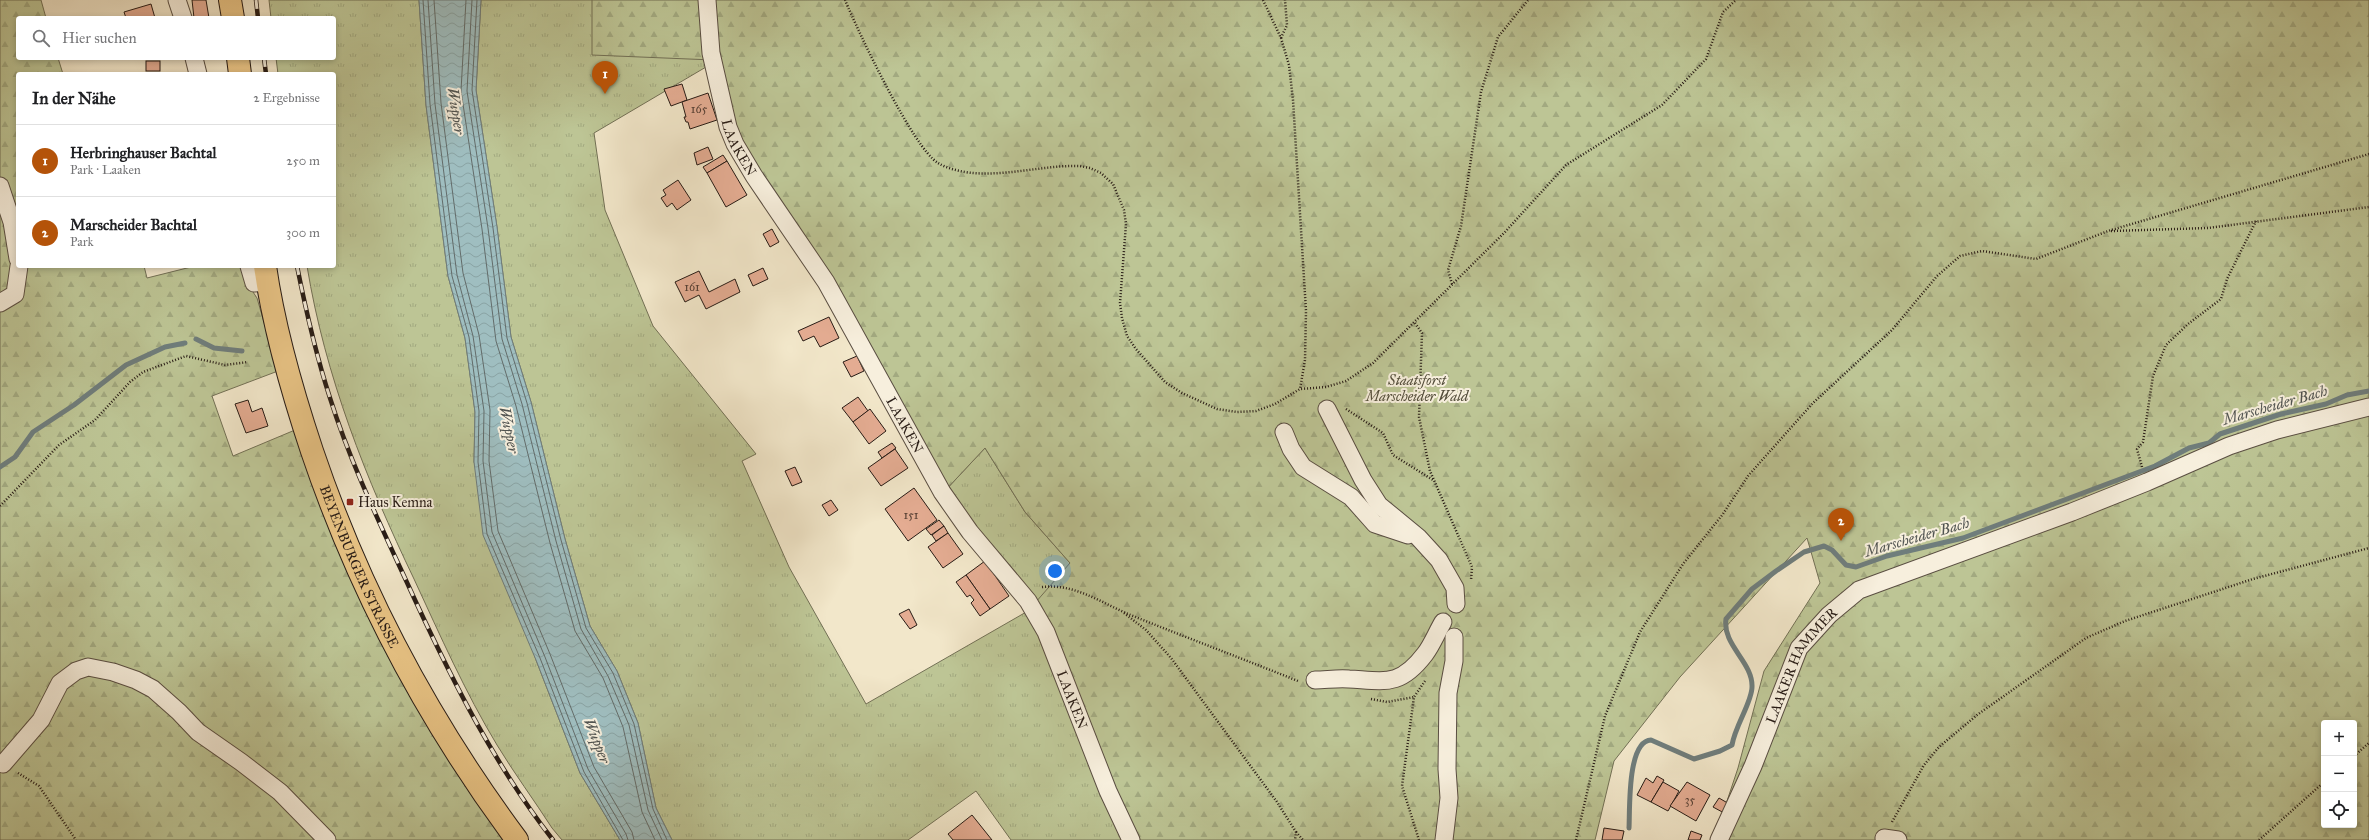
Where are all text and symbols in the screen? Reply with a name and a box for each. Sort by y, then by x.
search box [16,16,336,60]
icon: search [30,27,52,49]
text: Hier suchen [62,29,137,47]
pin: 1 [592,61,618,94]
water label: Wupper [442,86,469,136]
text: In der Nähe [32,88,116,109]
text: 2 Ergebnisse [253,90,320,106]
house number: 165 [691,102,708,116]
street label: LAAKEN [718,117,760,179]
text: Herbringhauser Bachtal [70,144,217,162]
text: 1 [42,153,48,169]
text: 250 m [286,153,320,169]
text: Park · Laaken [70,162,141,178]
text: Marscheider Bachtal [70,216,197,234]
text: 2 [42,225,48,241]
text: 300 m [286,225,320,241]
text: Park [70,234,94,250]
house number: 161 [684,280,700,294]
park label: Staatsforst Marscheider Wald [1364,372,1470,405]
water label: Marscheider Bach [2219,381,2330,429]
street label: LAAKEN [883,394,927,456]
water label: Wupper [494,405,523,456]
street label: BEYENBURGER STRASSE [316,483,403,651]
place label: Haus Kemna [358,494,433,511]
marker: Haus Kemna [345,497,355,507]
house number: 151 [904,508,919,522]
pin: 2 [1828,508,1854,541]
water label: Marscheider Bach [1861,513,1972,561]
your location [1045,561,1065,581]
street label: LAAKER HAMMER [1762,603,1841,726]
street label: LAAKEN [1053,668,1091,731]
water label: Wupper [579,716,614,767]
map controls [2321,720,2357,828]
button: + [2321,720,2357,756]
button: − [2321,756,2357,792]
button: locate [2321,792,2357,828]
house number: 35 [1685,793,1696,807]

